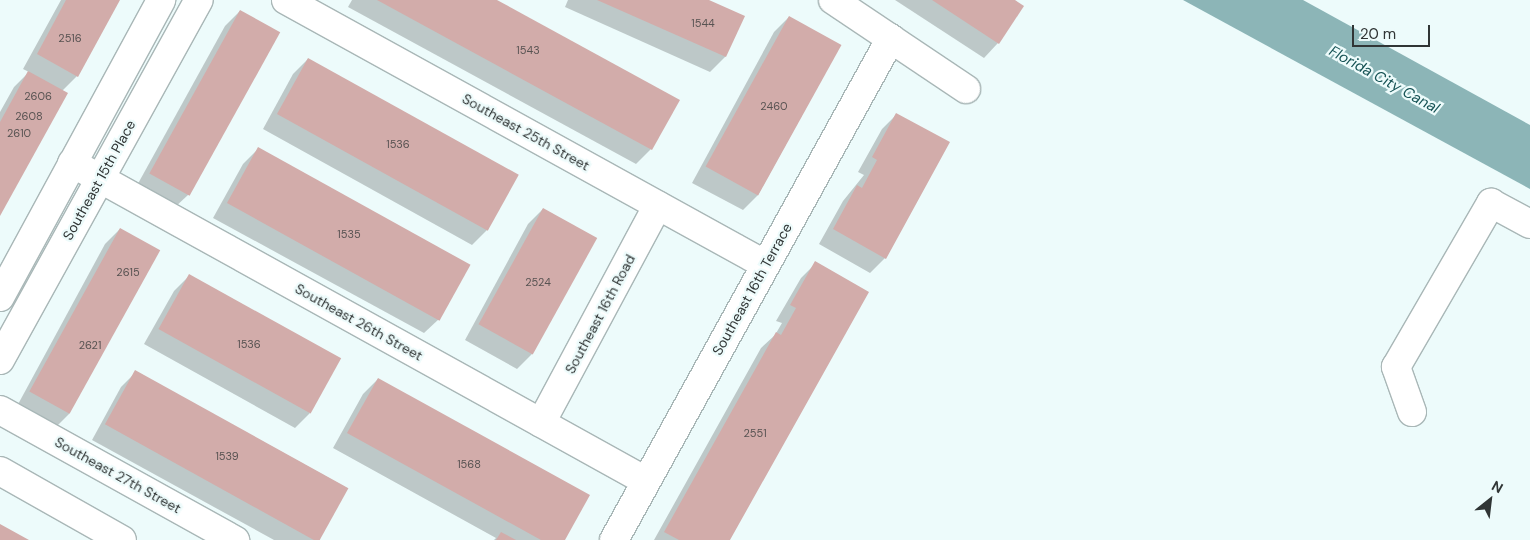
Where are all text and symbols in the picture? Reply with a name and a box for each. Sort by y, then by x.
scale bar [1355,15,1432,47]
house number: 1544 [691,16,715,30]
text: 20 m [1360,24,1396,44]
house number: 2516 [58,31,82,45]
water label: Florida City Canal [1326,42,1442,118]
house number: 1543 [516,43,540,57]
house number: 2606 [24,89,52,103]
street label: Southeast 25th Street [459,90,593,174]
house number: 2460 [760,99,788,113]
house number: 2608 [15,109,43,123]
street label: Southeast 15th Place [59,117,139,243]
house number: 2610 [7,126,31,140]
house number: 1536 [386,137,410,151]
street label: Southeast 16th Terrace [709,220,795,358]
house number: 1535 [337,227,361,241]
street label: Southeast 16th Road [561,252,639,376]
house number: 2615 [116,265,140,279]
house number: 2524 [525,275,551,289]
street label: Southeast 26th Street [292,280,426,364]
house number: 1536 [237,337,261,351]
house number: 2621 [79,338,101,352]
house number: 2551 [743,426,767,440]
street label: Southeast 27th Street [52,433,184,517]
house number: 1539 [215,449,239,463]
house number: 1568 [457,457,481,471]
north arrow [1465,475,1515,525]
text: N [1488,477,1506,497]

